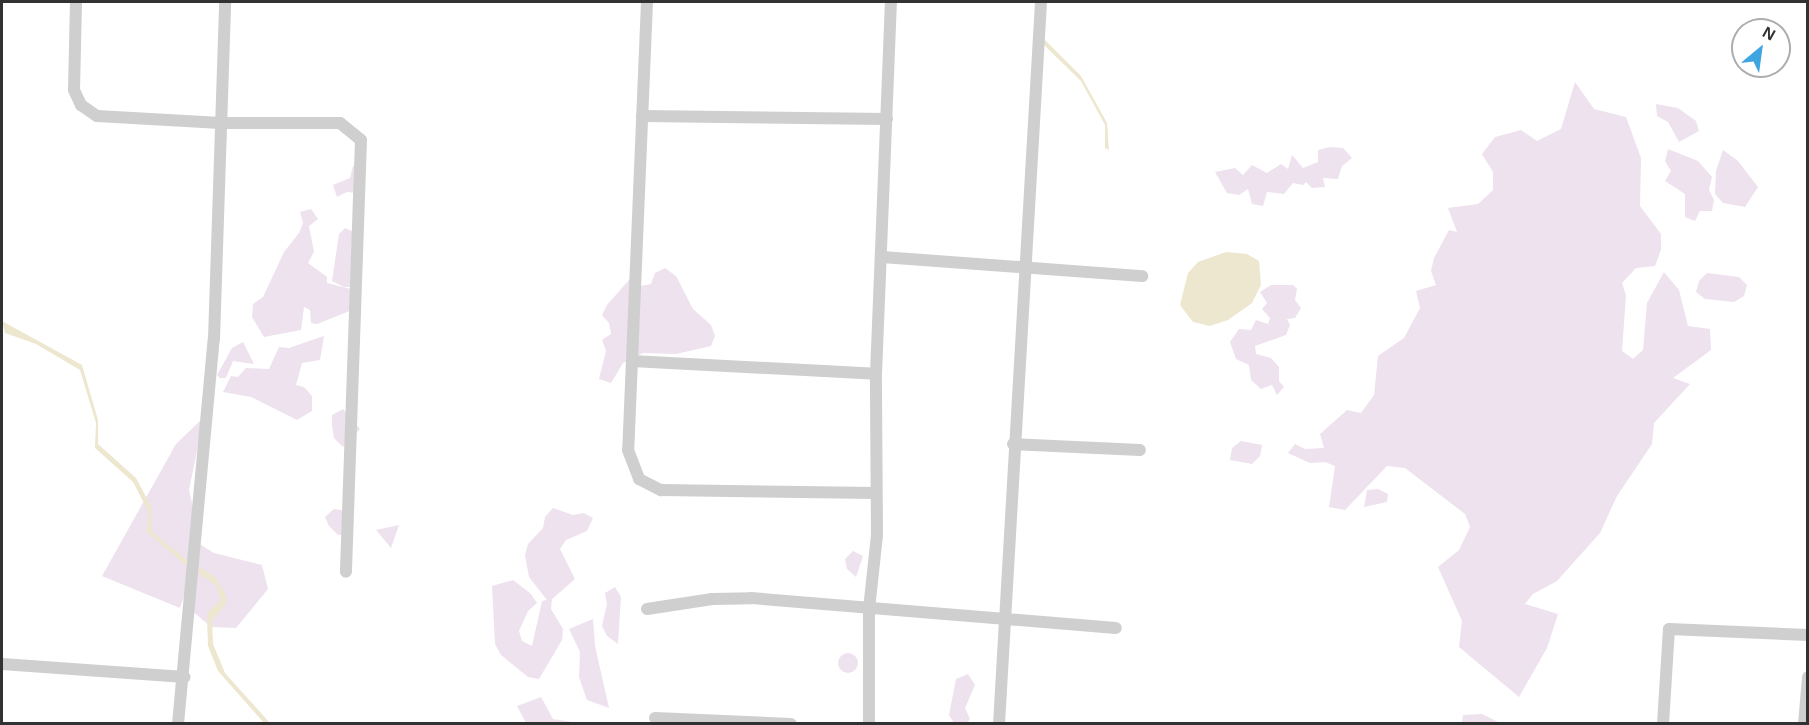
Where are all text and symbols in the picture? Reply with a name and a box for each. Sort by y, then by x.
north arrow [1731,18,1791,78]
text: N [1760,23,1778,44]

